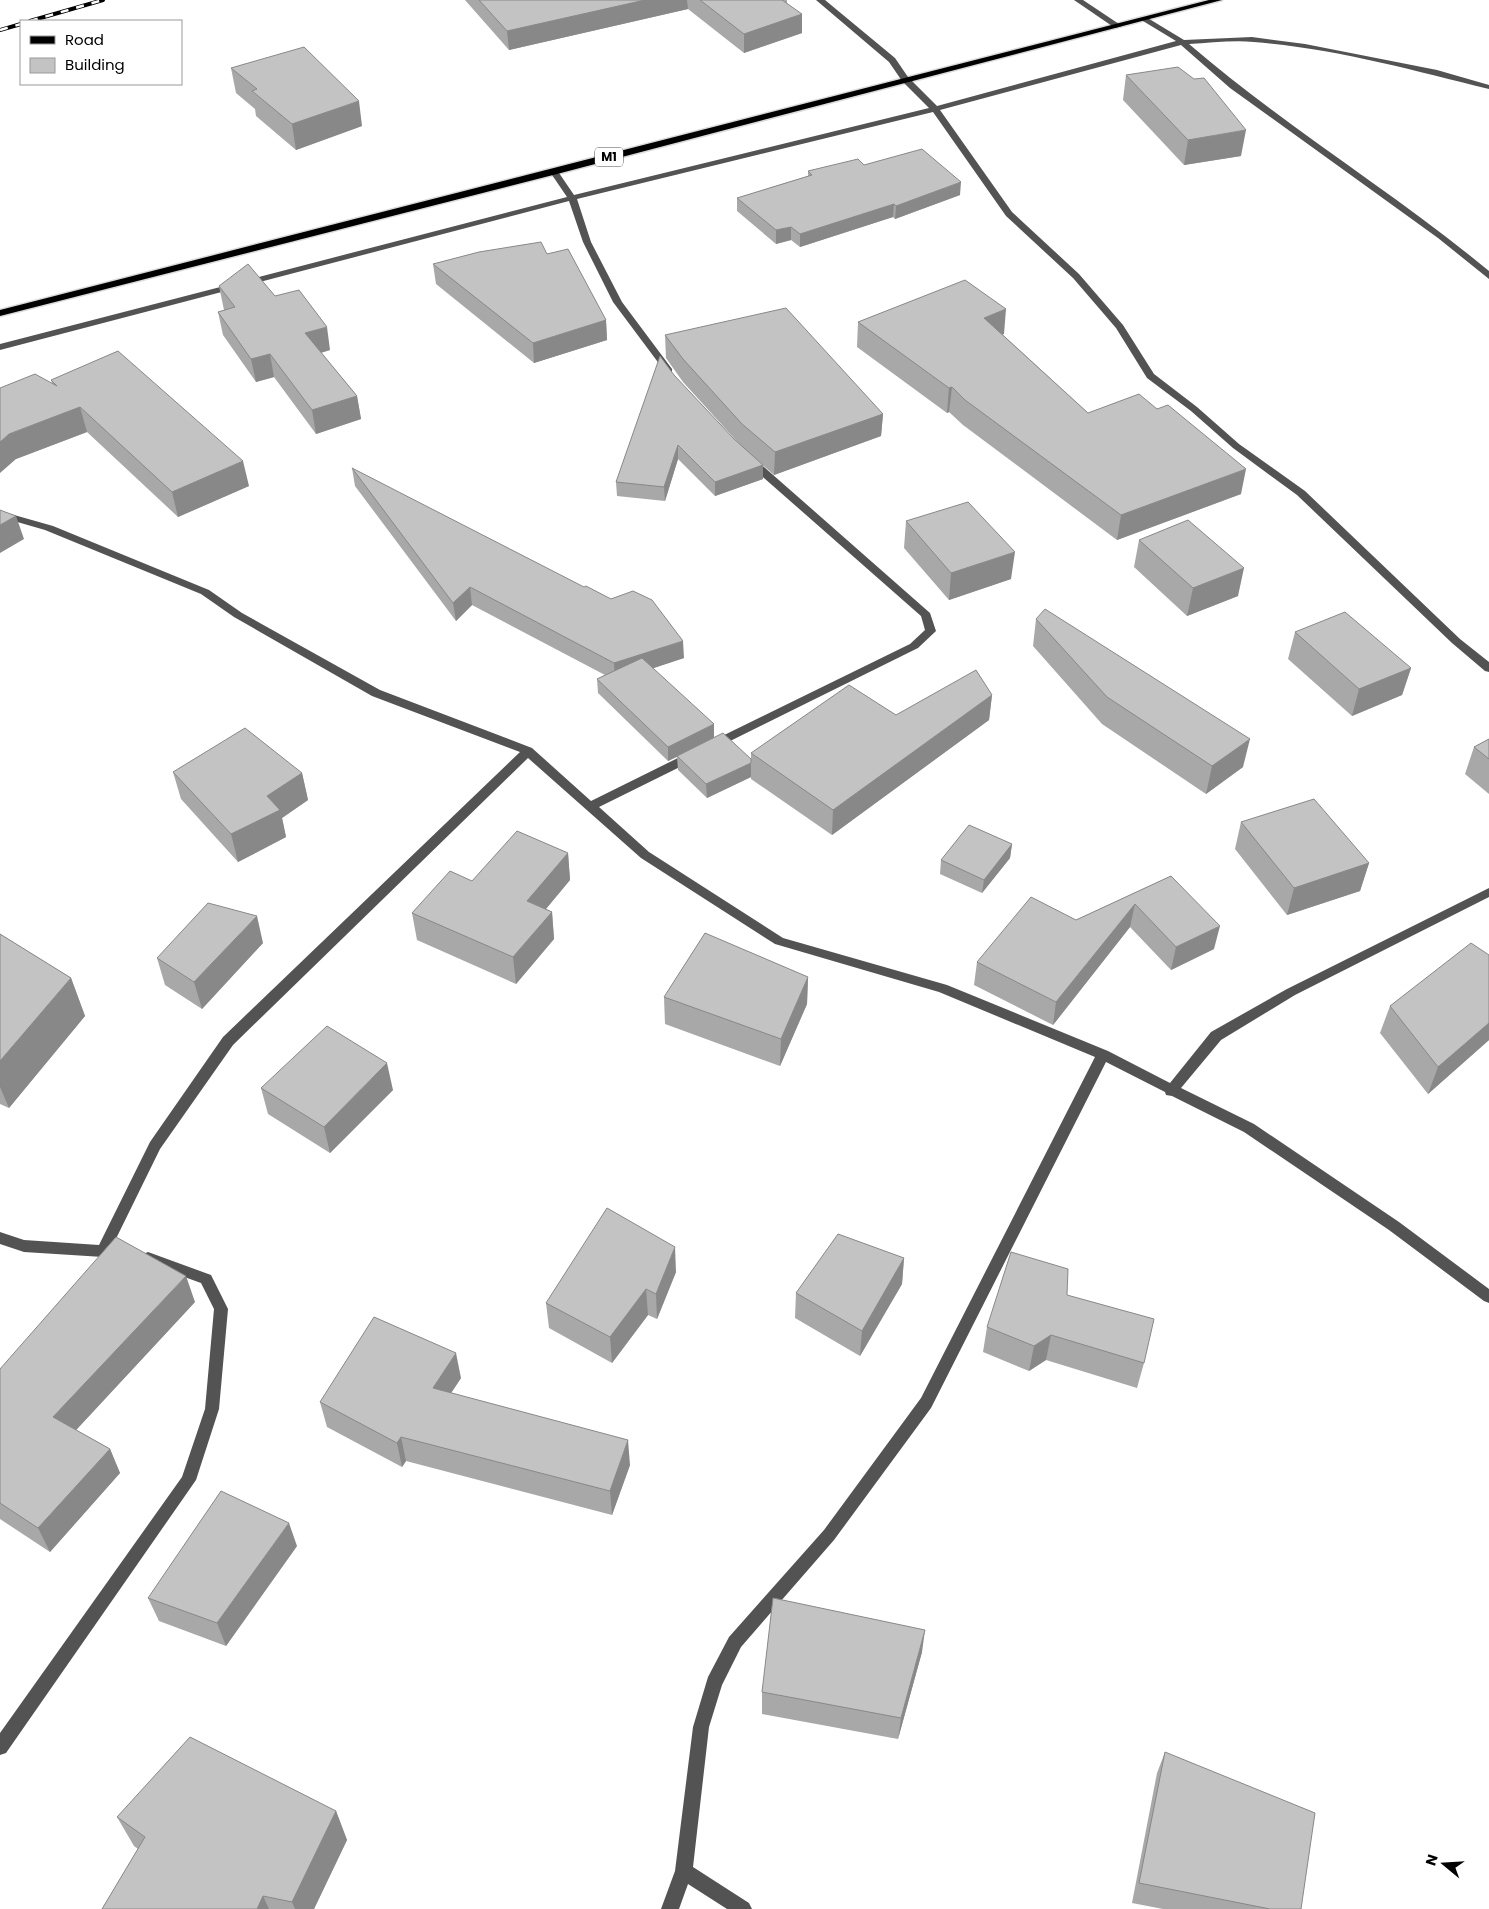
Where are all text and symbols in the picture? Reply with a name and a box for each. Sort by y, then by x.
legend [20,20,182,85]
text: Road [65,29,104,50]
text: Building [65,54,125,75]
road number: M1 [595,148,623,166]
north arrow [1419,1839,1469,1889]
text: N [1420,1852,1443,1868]

